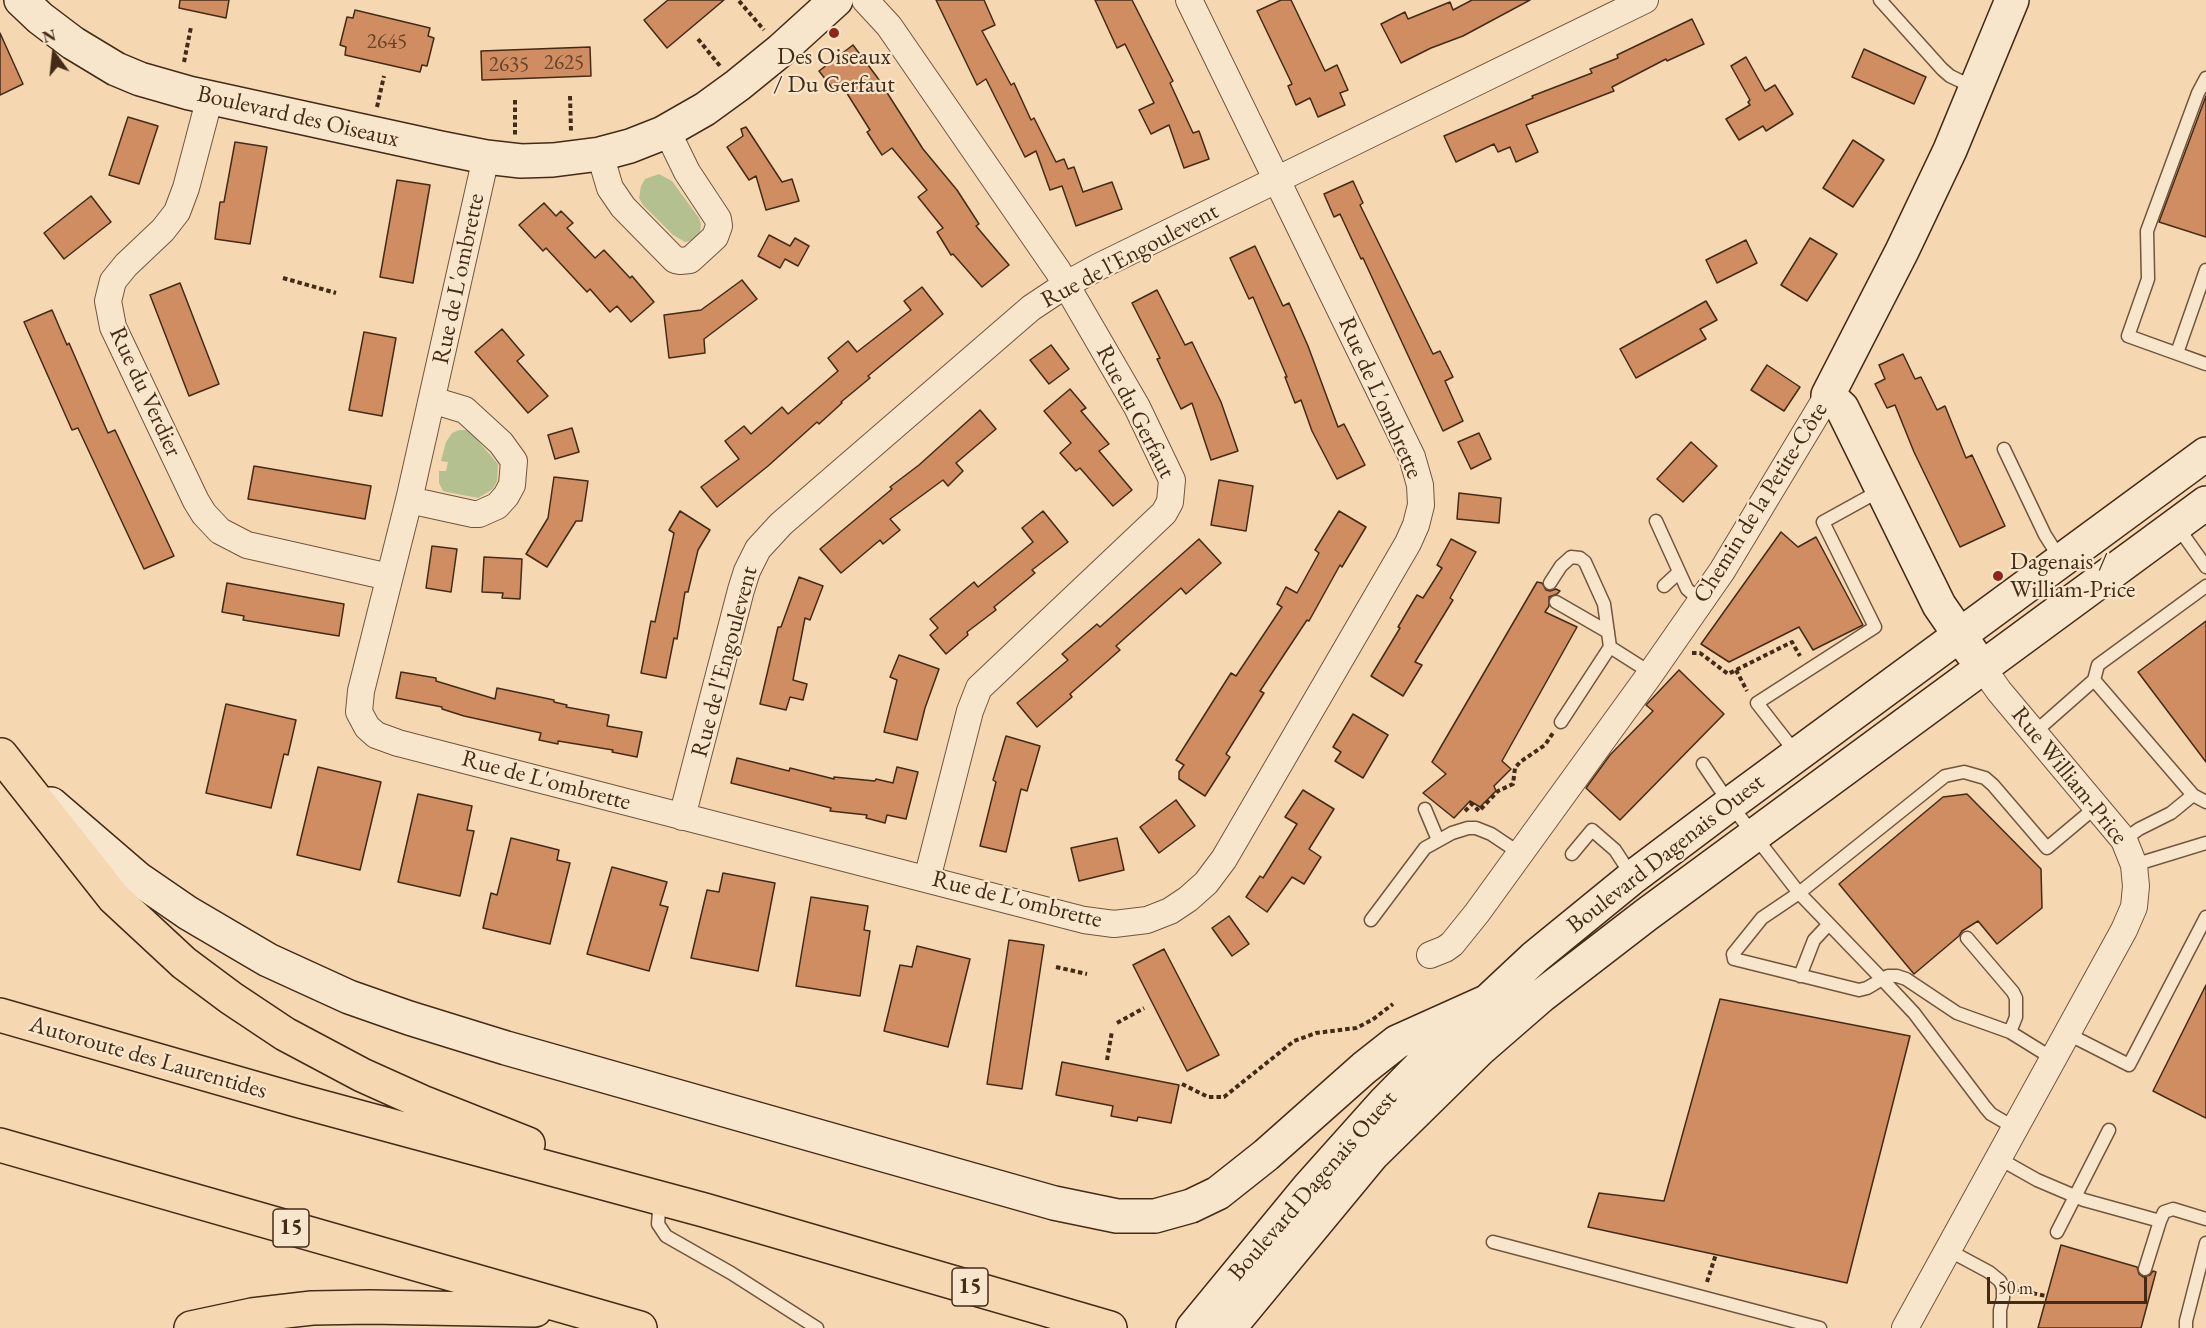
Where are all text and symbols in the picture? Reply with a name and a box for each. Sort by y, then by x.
north arrow [24,24,84,84]
text: N [40,24,58,48]
marker: Des Oiseaux / Du Gerfaut [827,26,841,40]
house number: 2645 [367,29,407,55]
place label: Des Oiseaux / Du Gerfaut [773,43,895,99]
house number: 2625 [544,50,584,76]
house number: 2635 [489,52,529,78]
street label: Boulevard des Oiseaux [194,80,402,154]
street label: Rue de L'ombrette [427,191,491,367]
street label: Rue de l'Engoulevent [1036,197,1224,315]
street label: Rue de L'ombrette [1332,313,1428,483]
street label: Rue du Verdier [102,322,188,462]
street label: Rue du Gerfaut [1089,341,1181,483]
street label: Chemin de la Petite-Côte [1687,397,1835,609]
place label: Dagenais / William-Price [2010,548,2135,604]
street label: Rue de l'Engoulevent [686,563,764,761]
marker: Dagenais / William-Price [1991,569,2005,583]
street label: Rue William-Price [2005,701,2133,851]
street label: Rue de L'ombrette [458,745,634,817]
street label: Boulevard Dagenais Ouest [1562,768,1770,940]
street label: Rue de L'ombrette [929,865,1105,935]
street label: Autoroute des Laurentides [26,1010,270,1106]
street label: Boulevard Dagenais Ouest [1223,1085,1403,1287]
road number: 15 [273,1209,309,1247]
scale bar [1990,1265,2150,1303]
road number: 15 [952,1268,988,1306]
text: 50 m [1998,1276,2033,1299]

